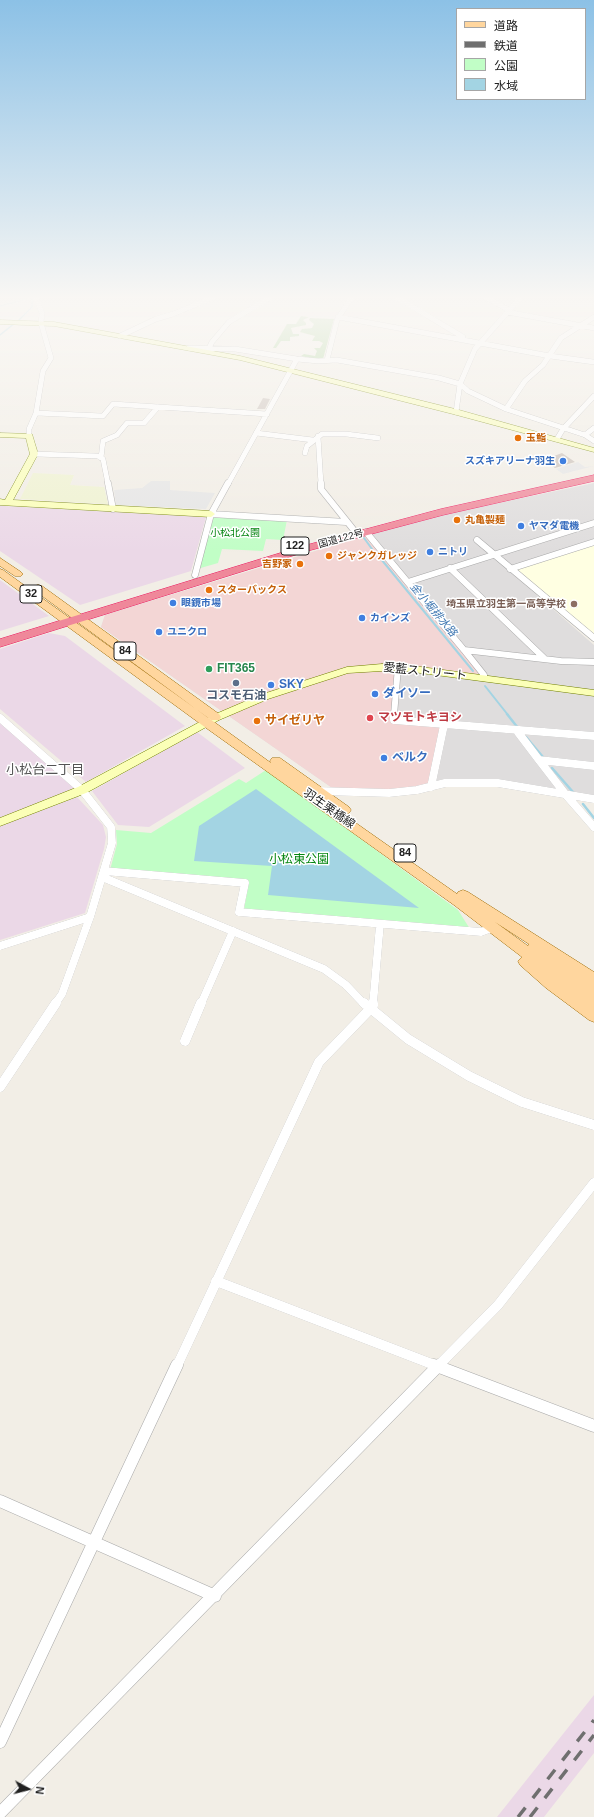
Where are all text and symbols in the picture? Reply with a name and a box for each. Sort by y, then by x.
legend [456,8,586,100]
text: 道路 [494,19,518,33]
text: 鉄道 [494,39,518,53]
text: 公園 [494,59,518,73]
text: 水域 [494,79,518,93]
place label: 玉鮨 [526,432,546,444]
marker: 玉鮨 [513,433,523,443]
place label: スズキアリーナ羽生 [465,455,555,467]
marker: スズキアリーナ羽生 [558,456,568,466]
place label: 丸亀製麺 [465,514,505,526]
marker: 丸亀製麺 [452,515,462,525]
place label: ヤマダ電機 [529,520,579,532]
marker: ヤマダ電機 [516,521,526,531]
park label: 小松北公園 [210,527,260,539]
street label: 国道122号 [317,527,365,551]
road number: 122 [281,537,309,555]
place label: ニトリ [438,546,468,558]
marker: ニトリ [425,547,435,557]
place label: ジャンクガレッジ [337,550,417,562]
marker: ジャンクガレッジ [324,551,334,561]
place label: 吉野家 [262,558,292,570]
marker: 吉野家 [295,559,305,569]
water label: 金小堀排水路 [407,580,459,640]
place label: スターバックス [217,584,287,596]
road number: 32 [20,585,42,603]
marker: スターバックス [204,585,214,595]
place label: 眼鏡市場 [181,597,221,609]
marker: 眼鏡市場 [168,598,178,608]
place label: 埼玉県立羽生第一高等学校 [446,598,566,610]
marker: 埼玉県立羽生第一高等学校 [569,599,579,609]
place label: カインズ [370,612,410,624]
marker: カインズ [357,613,367,623]
place label: ユニクロ [167,626,207,638]
marker: ユニクロ [154,627,164,637]
road number: 84 [114,642,136,660]
street label: 愛藍ストリート [382,660,468,684]
place label: FIT365 [217,662,255,676]
marker: FIT365 [204,664,214,674]
marker: コスモ石油 [231,678,241,688]
place label: SKY [279,678,304,692]
marker: SKY [266,680,276,690]
place label: ダイソー [383,687,431,701]
place label: コスモ石油 [206,689,266,703]
marker: ダイソー [370,689,380,699]
place label: マツモトキヨシ [378,711,462,725]
marker: マツモトキヨシ [365,713,375,723]
place label: サイゼリヤ [265,714,325,728]
marker: サイゼリヤ [252,716,262,726]
place label: ベルク [392,751,428,765]
marker: ベルク [379,753,389,763]
district label: 小松台二丁目 [6,762,84,778]
street label: 羽生栗橋線 [300,786,358,832]
road number: 84 [394,844,416,862]
park label: 小松東公園 [269,853,329,867]
north arrow [8,1769,48,1809]
text: N [33,1786,46,1795]

